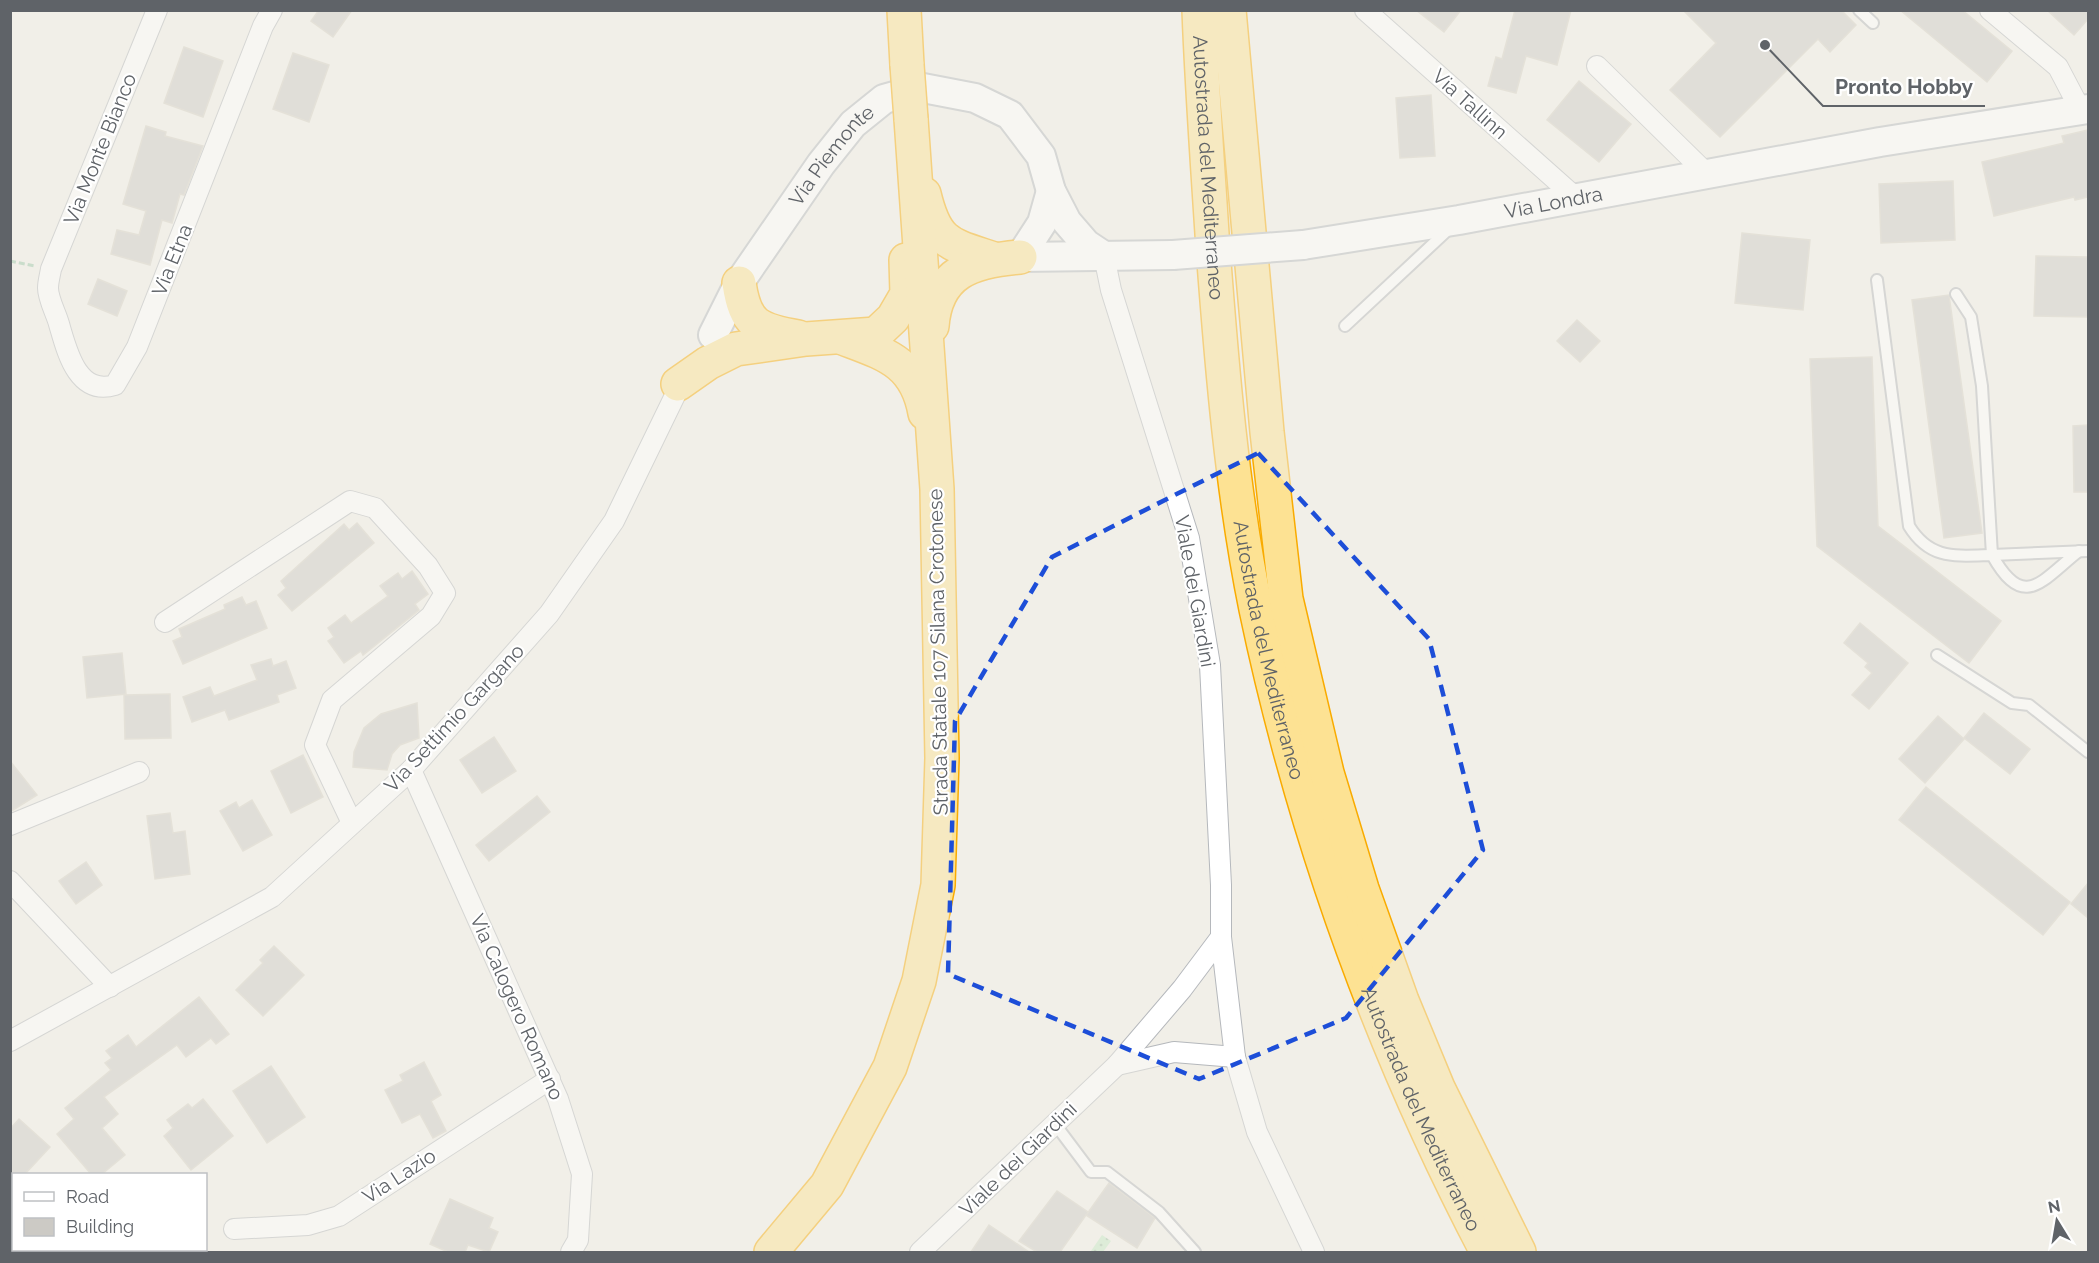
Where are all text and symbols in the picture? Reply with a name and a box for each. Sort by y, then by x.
street label: Autostrada del Mediterraneo [1188,35,1229,301]
street label: Via Tallinn [1427,64,1513,144]
callout: Pronto Hobby [1823,67,1985,106]
street label: Via Monte Bianco [59,70,141,228]
text: Pronto Hobby [1835,74,1973,99]
street label: Via Piemonte [784,100,879,210]
street label: Via Londra [1502,182,1604,223]
street label: Via Etna [147,221,197,299]
street label: Strada Statale 107 Silana Crotonese [923,488,953,816]
street label: Viale dei Giardini [1170,513,1220,669]
street label: Autostrada del Mediterraneo [1229,519,1310,782]
street label: Via Settimio Gargano [379,639,529,797]
street label: Via Calogero Romano [465,910,569,1104]
street label: Autostrada del Mediterraneo [1356,983,1486,1235]
street label: Viale dei Giardini [954,1097,1082,1221]
street label: Via Lazio [358,1143,440,1209]
legend [12,1173,207,1251]
text: Road [66,1186,109,1207]
north arrow [2027,1191,2087,1251]
text: N [2046,1196,2062,1217]
text: Building [66,1216,134,1237]

